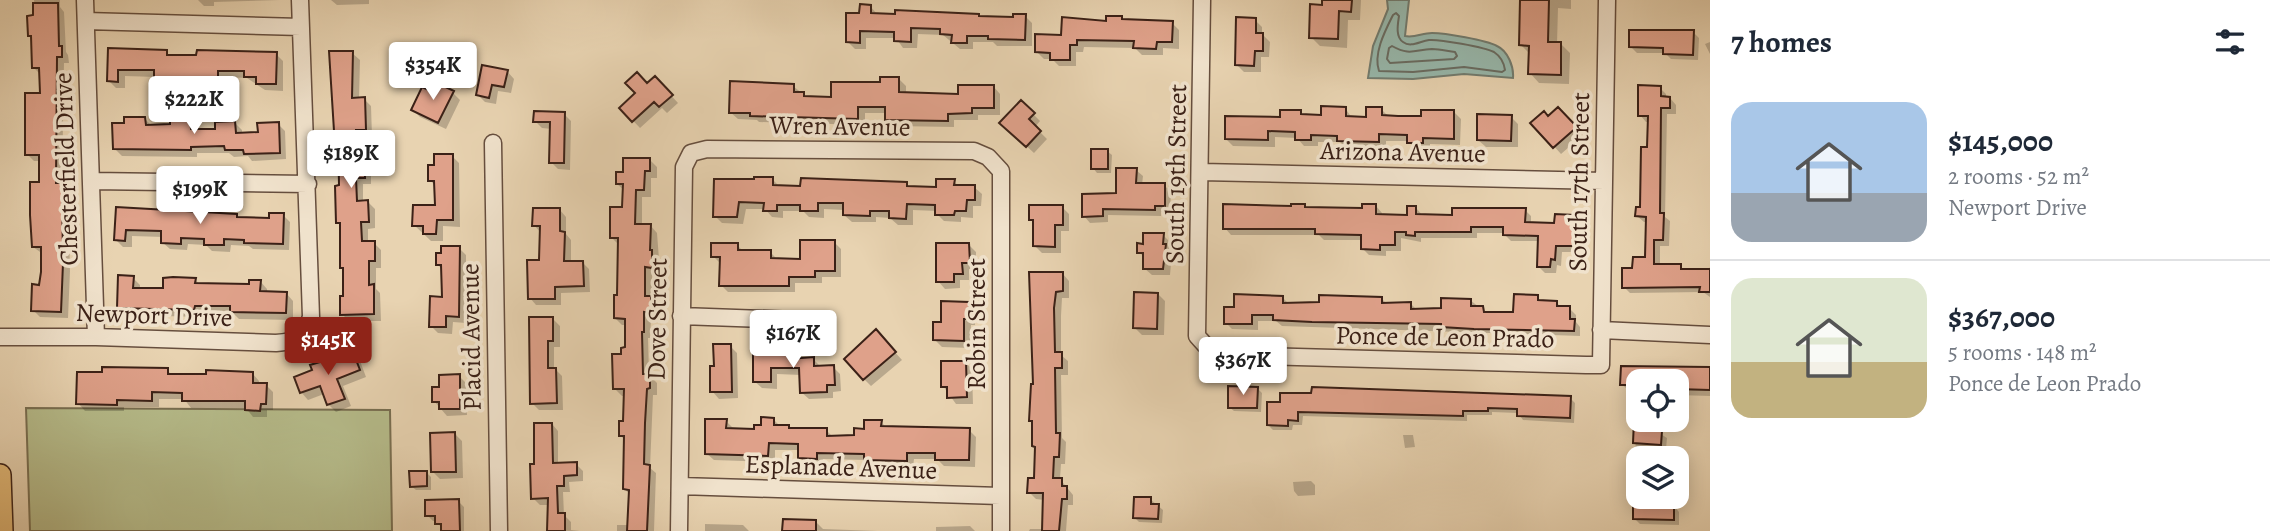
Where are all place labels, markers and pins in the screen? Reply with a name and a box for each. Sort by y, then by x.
pin: $354K [384,42,482,102]
pin: $222K [145,76,243,136]
pin: $189K [302,130,400,190]
pin: $199K [151,166,249,226]
pin: $167K [744,310,842,370]
pin: $145K [279,318,377,377]
pin: $367K [1194,338,1292,397]

